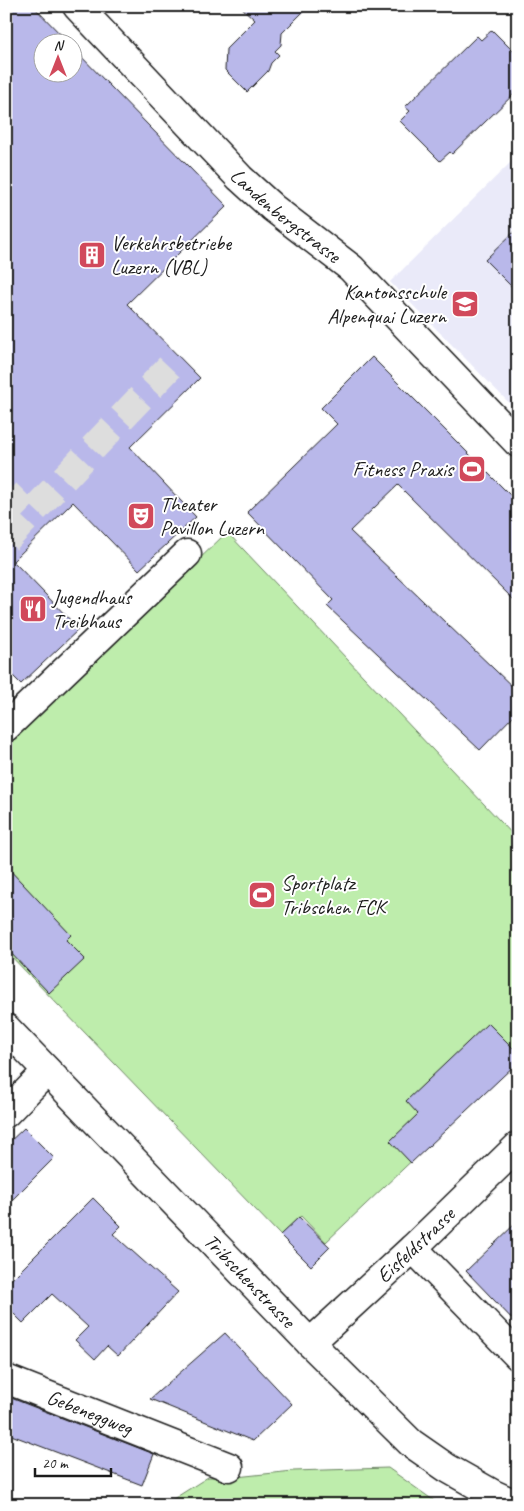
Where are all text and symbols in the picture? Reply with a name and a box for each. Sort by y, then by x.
north arrow [32,32,82,82]
text: N [54,37,65,54]
street label: Landenbergstrasse [225,163,347,269]
place label: Verkehrsbetriebe Luzern (VBL) [111,230,232,280]
building icon: Verkehrsbetriebe Luzern (VBL) [77,240,107,270]
place label: Kantonsschule Alpenquai Luzern [327,279,448,329]
school or university icon: Kantonsschule Alpenquai Luzern [450,289,480,319]
sports icon: Fitness Praxis [457,454,487,484]
place label: Fitness Praxis [352,456,455,482]
place label: Theater Pavillon Luzern [160,491,264,541]
theatre icon: Theater Pavillon Luzern [126,501,156,531]
place label: Jugendhaus Treibhaus [51,584,133,634]
restaurant icon: Jugendhaus Treibhaus [18,594,48,624]
place label: Sportplatz Tribschen FCK [281,870,389,920]
sports icon: Sportplatz Tribschen FCK [247,880,277,910]
street label: Eisfeldstrasse [371,1200,462,1288]
street label: Tribschenstrasse [198,1228,303,1335]
street label: Gebeneggweg [43,1384,137,1441]
scale bar [35,1446,111,1478]
text: 20 m [42,1454,69,1473]

